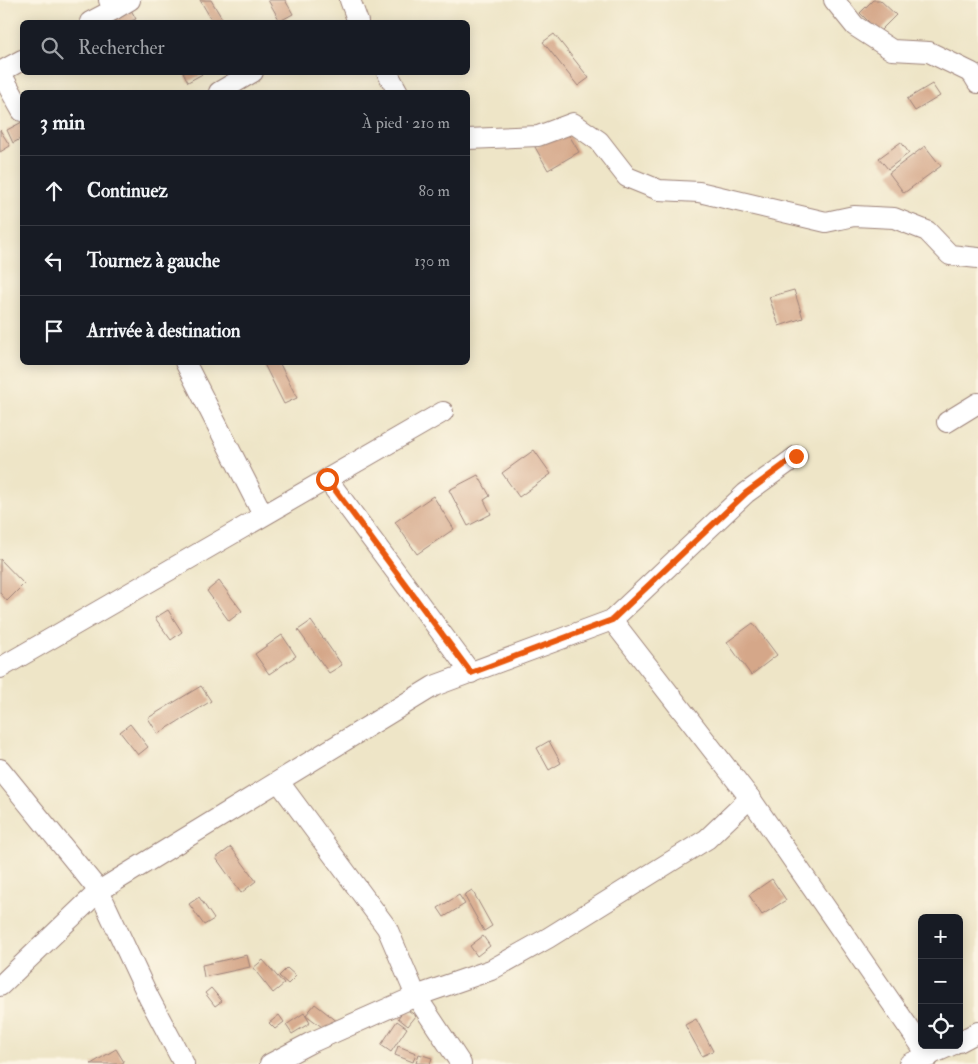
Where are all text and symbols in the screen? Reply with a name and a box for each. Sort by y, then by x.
search box [20,20,470,75]
icon: search [38,34,66,62]
text: Rechercher [78,36,165,60]
text: 3 min [40,109,85,136]
text: À pied · 210 m [362,113,450,133]
icon: ahead [40,177,68,205]
text: Continuez [87,179,168,203]
text: 80 m [419,181,450,201]
icon: left [40,247,68,275]
text: Tournez à gauche [87,249,220,273]
text: 130 m [414,251,450,271]
icon: arrive [40,317,68,345]
text: Arrivée à destination [87,319,241,343]
route end [785,445,808,468]
route start [316,468,339,491]
map controls [918,914,963,1049]
button: + [918,914,963,959]
button: − [918,959,963,1004]
button: locate [918,1004,963,1049]

